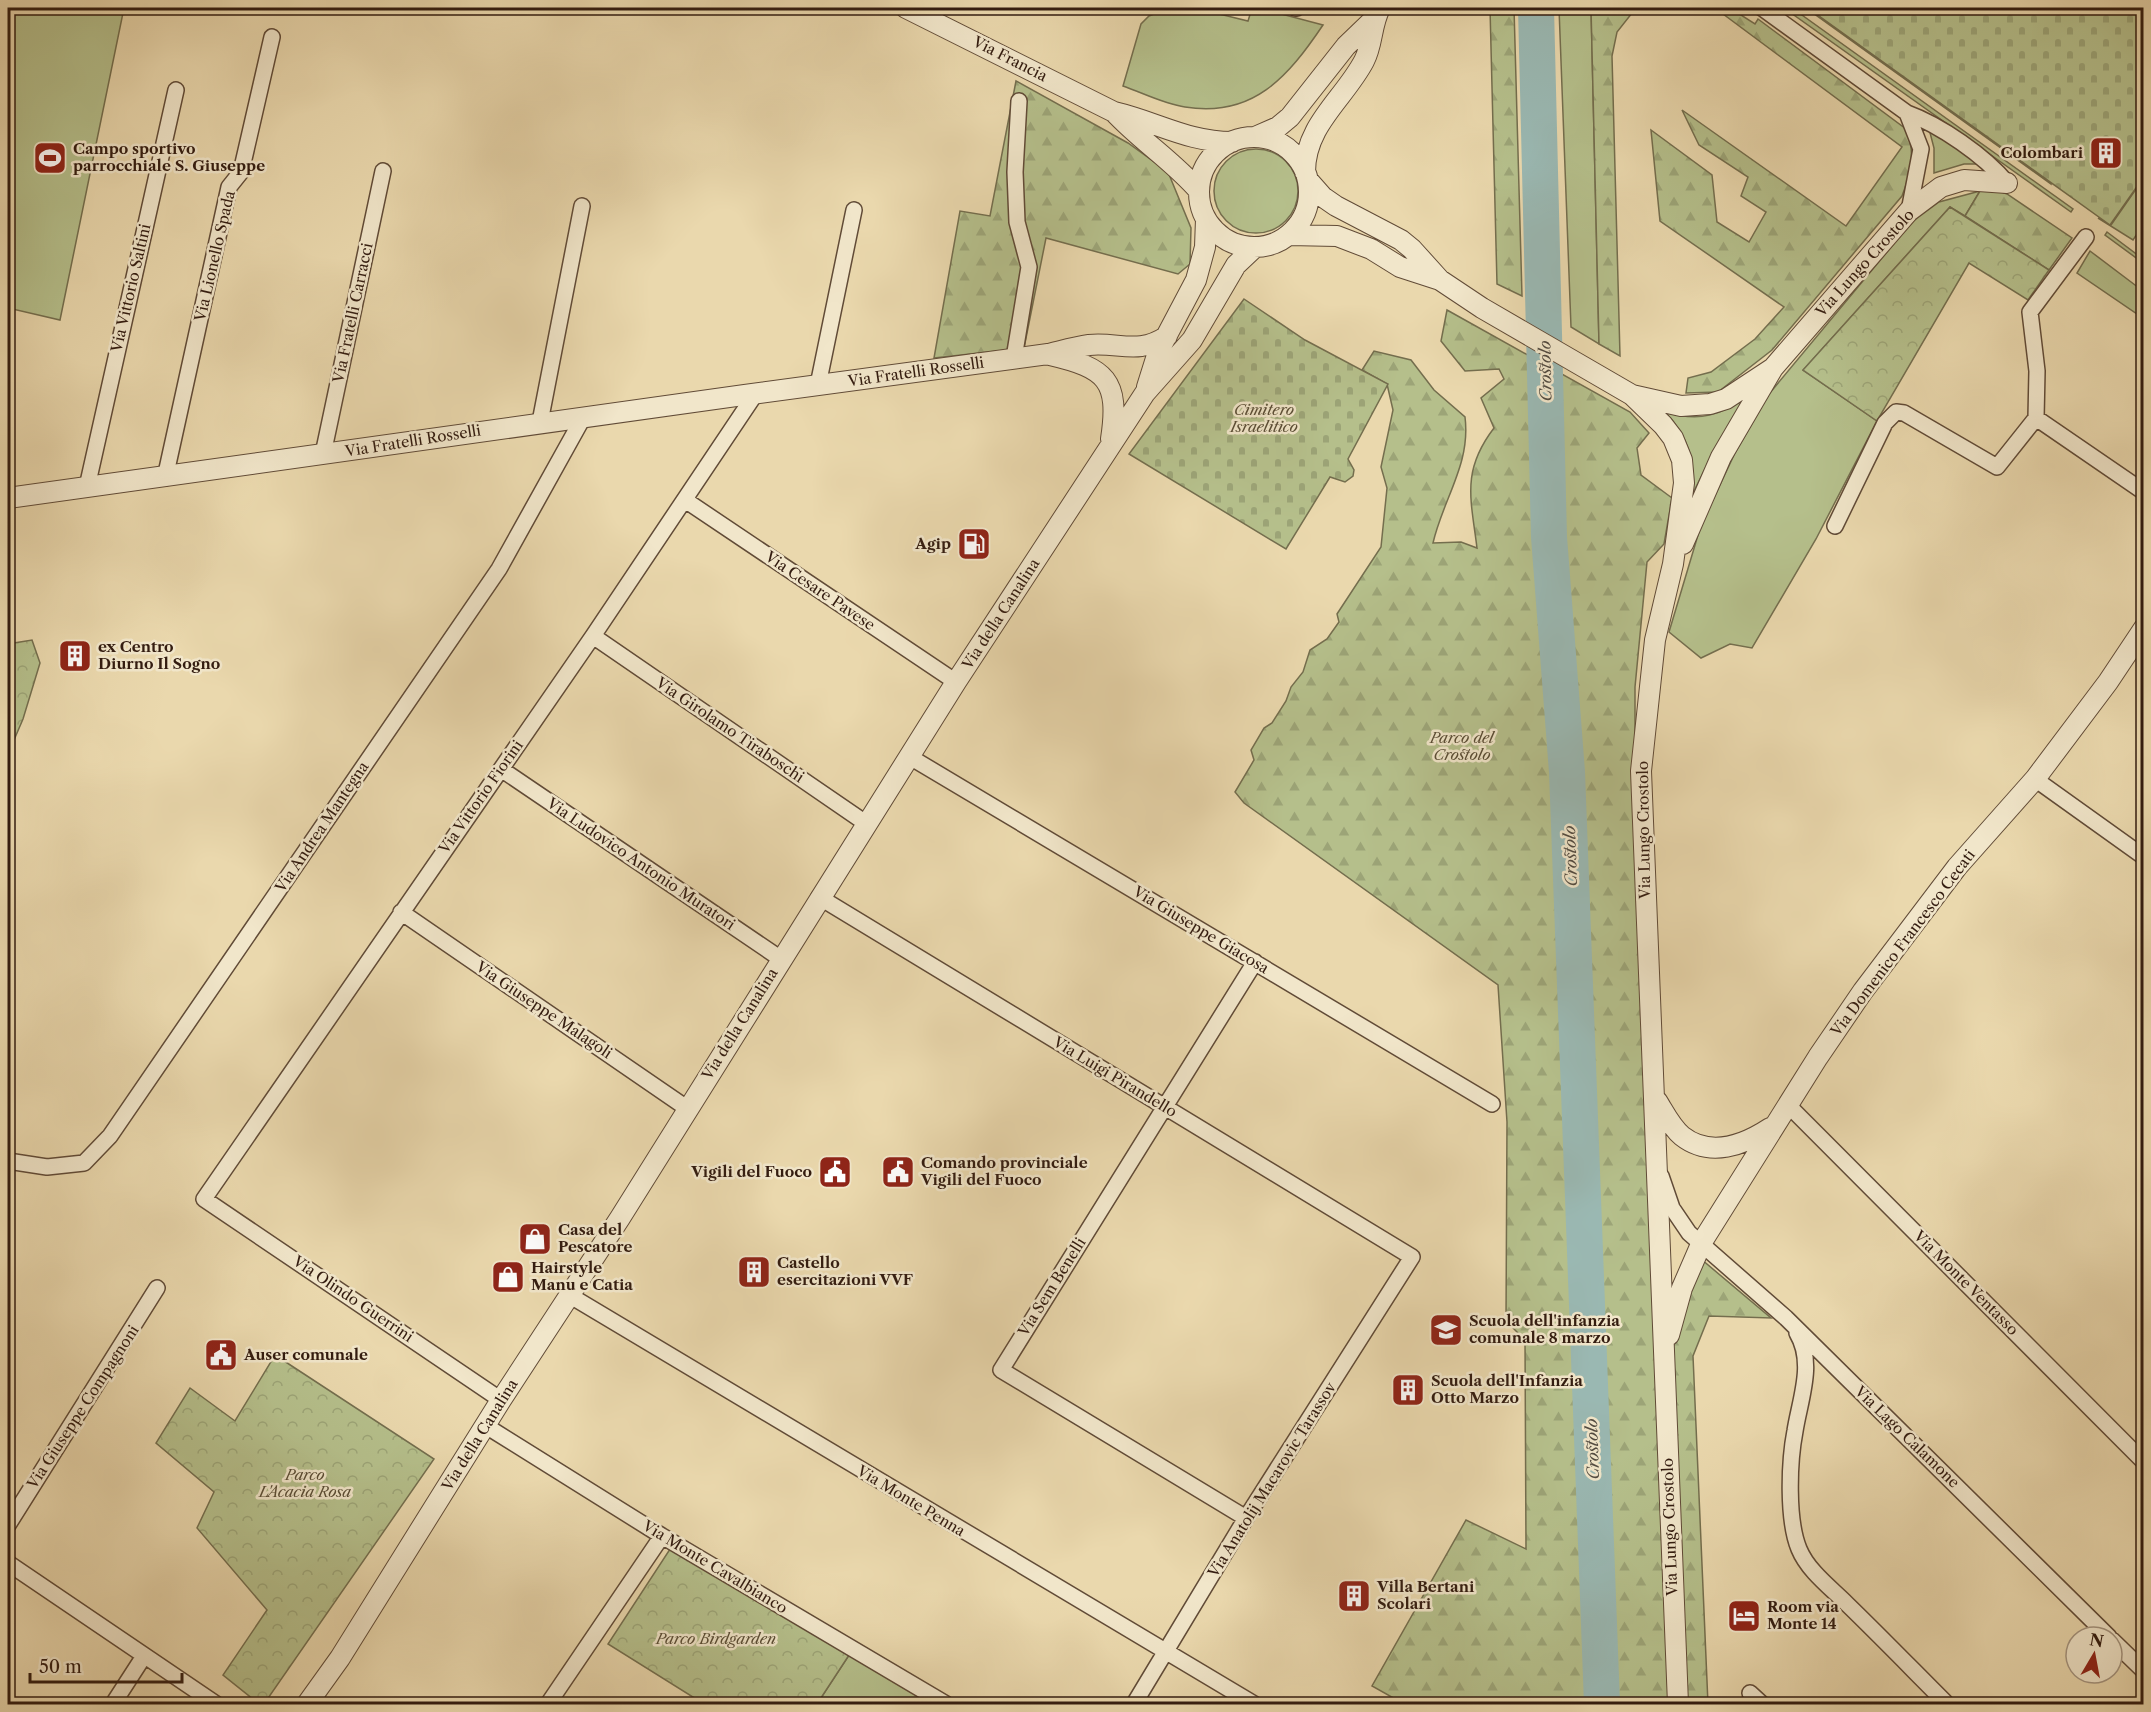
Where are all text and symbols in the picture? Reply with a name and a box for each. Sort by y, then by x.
street label: Via Francia [969,31,1051,85]
building icon: Colombari [2088,135,2124,171]
place label: Campo sportivo parrocchiale S. Giuseppe [73,139,265,175]
sports icon: Campo sportivo parrocchiale S. Giuseppe [32,140,68,176]
place label: Colombari [2000,143,2084,162]
street label: Via Lionello Spada [190,189,239,324]
street label: Via Lungo Crostolo [1811,205,1918,321]
street label: Via Vittorio Saltini [106,222,155,355]
street label: Via Fratelli Carracci [328,241,377,386]
water label: Crostolo [1534,340,1556,402]
street label: Via Fratelli Rosselli [846,352,986,391]
park label: Cimitero Israelitico [1229,400,1298,436]
street label: Via Fratelli Rosselli [343,420,483,461]
fuel station icon: Agip [956,526,992,562]
place label: Agip [914,534,951,553]
street label: Via Cesare Pavese [761,546,879,634]
street label: Via della Canalina [957,555,1044,674]
place label: ex Centro Diurno Il Sogno [98,637,220,673]
building icon: ex Centro Diurno Il Sogno [57,638,93,674]
street label: Via Girolamo Tiraboschi [652,672,808,787]
park label: Parco del Crostolo [1429,728,1496,764]
street label: Via Vittorio Fiorini [434,736,527,858]
street label: Via Andrea Mantegna [270,758,372,897]
street label: Via Lungo Crostolo [1633,761,1654,900]
street label: Via Ludovico Antonio Muratori [543,793,739,934]
water label: Crostolo [1559,825,1581,887]
street label: Via Domenico Francesco Cecati [1826,845,1979,1041]
street label: Via Giuseppe Giacosa [1129,881,1273,978]
street label: Via Giuseppe Malagoli [472,956,616,1062]
street label: Via della Canalina [697,964,782,1084]
street label: Via Luigi Pirandello [1049,1032,1181,1121]
place label: Comando provinciale Vigili del Fuoco [920,1153,1088,1189]
public building icon: Vigili del Fuoco [817,1154,853,1190]
public building icon: Comando provinciale Vigili del Fuoco [880,1154,916,1190]
place label: Vigili del Fuoco [690,1162,812,1181]
place label: Casa del Pescatore [558,1220,633,1256]
shop icon: Casa del Pescatore [517,1221,553,1257]
street label: Via Monte Ventasso [1909,1226,2023,1339]
street label: Via Sem Benelli [1013,1234,1090,1340]
street label: Via Olindo Guerrini [289,1251,417,1346]
place label: Castello esercitazioni VVF [777,1253,913,1289]
building icon: Castello esercitazioni VVF [736,1254,772,1290]
place label: Hairstyle Manu e Catia [531,1258,633,1294]
shop icon: Hairstyle Manu e Catia [490,1259,526,1295]
place label: Scuola dell'infanzia comunale 8 marzo [1469,1311,1620,1347]
school or university icon: Scuola dell'infanzia comunale 8 marzo [1428,1312,1464,1348]
street label: Via Giuseppe Compagnoni [22,1321,143,1493]
public building icon: Auser comunale [203,1337,239,1373]
place label: Auser comunale [243,1345,368,1364]
place label: Scuola dell'Infanzia Otto Marzo [1431,1371,1583,1407]
building icon: Scuola dell'Infanzia Otto Marzo [1390,1372,1426,1408]
street label: Via della Canalina [437,1375,522,1495]
street label: Via Anatolij Macarovic Tarassov [1203,1378,1340,1582]
street label: Via Lago Calamone [1850,1381,1964,1492]
water label: Crostolo [1581,1418,1603,1480]
street label: Via Lungo Crostolo [1658,1458,1681,1597]
street label: Via Monte Penna [853,1460,969,1540]
park label: Parco L'Acacia Rosa [258,1465,351,1501]
street label: Via Monte Cavalbianco [639,1515,791,1617]
place label: Villa Bertani Scolari [1376,1577,1475,1613]
building icon: Villa Bertani Scolari [1336,1578,1372,1614]
place label: Room via Monte 14 [1767,1597,1839,1633]
hotel icon: Room via Monte 14 [1726,1598,1762,1634]
north arrow [2064,1625,2124,1685]
park label: Parco Birdgarden [655,1629,776,1648]
text: N [2088,1629,2105,1651]
scale bar [30,1646,182,1684]
text: 50 m [39,1656,82,1678]

